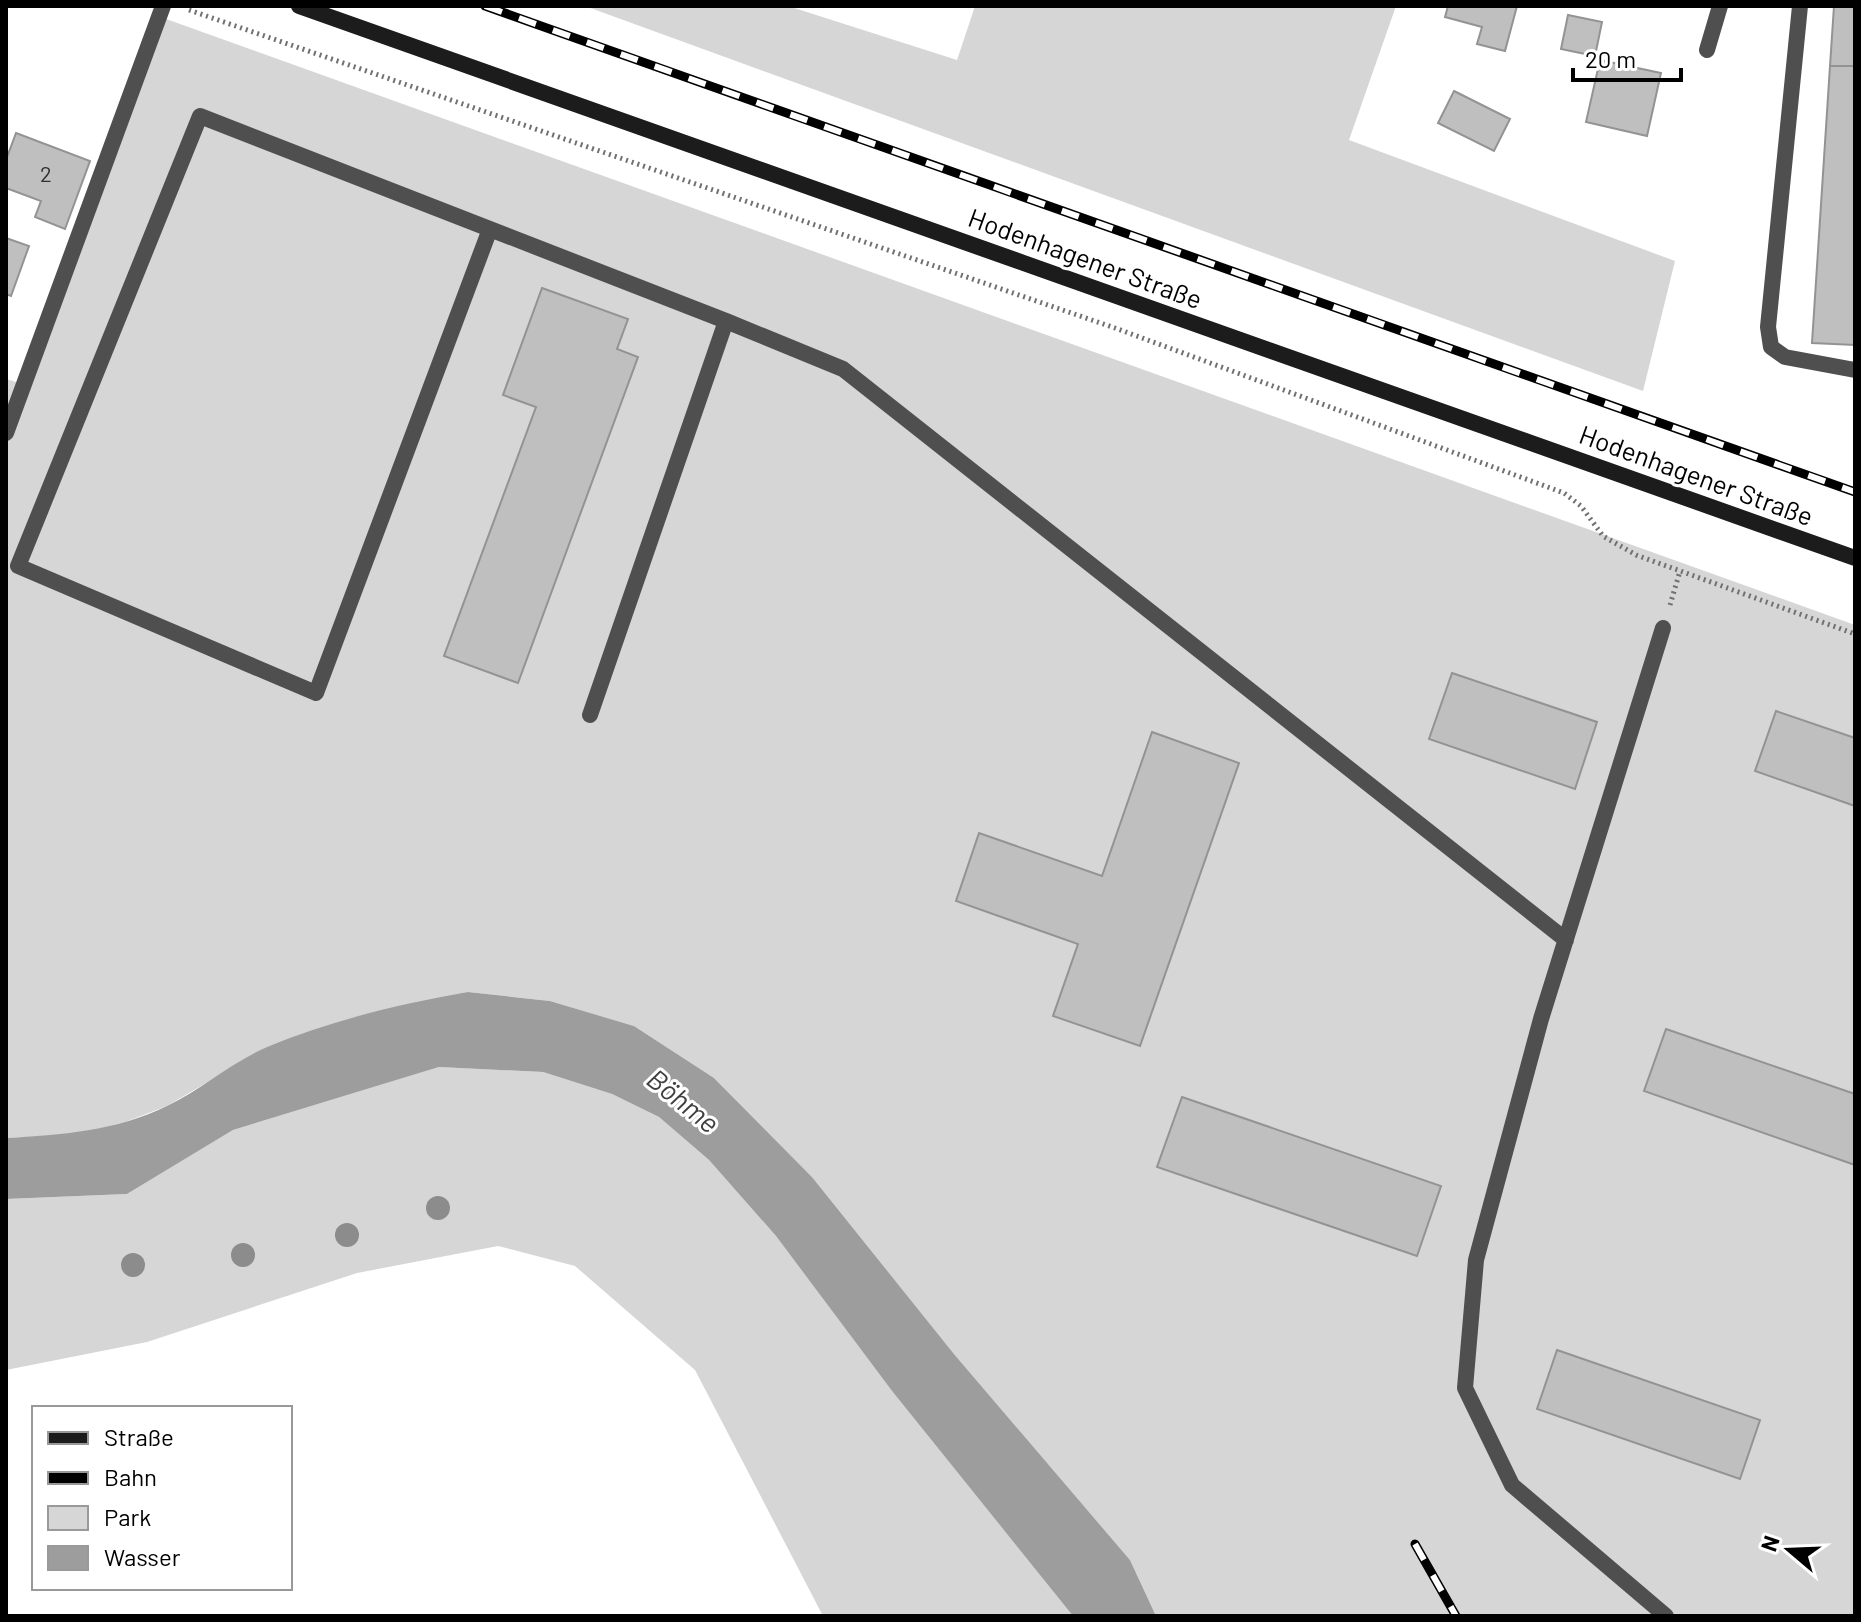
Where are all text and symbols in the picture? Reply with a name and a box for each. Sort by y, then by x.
scale bar [1573,32,1681,82]
text: 20 m [1585,44,1636,73]
house number: 2 [40,160,52,186]
street label: Hodenhagener Straße [964,201,1207,314]
street label: Hodenhagener Straße [1575,418,1818,531]
water label: Böhme [641,1061,727,1140]
legend [32,1406,292,1590]
text: Straße [104,1422,174,1451]
text: Bahn [104,1462,157,1491]
text: Park [104,1502,151,1531]
north arrow [1749,1510,1829,1590]
text: N [1754,1532,1784,1554]
text: Wasser [104,1542,181,1571]

